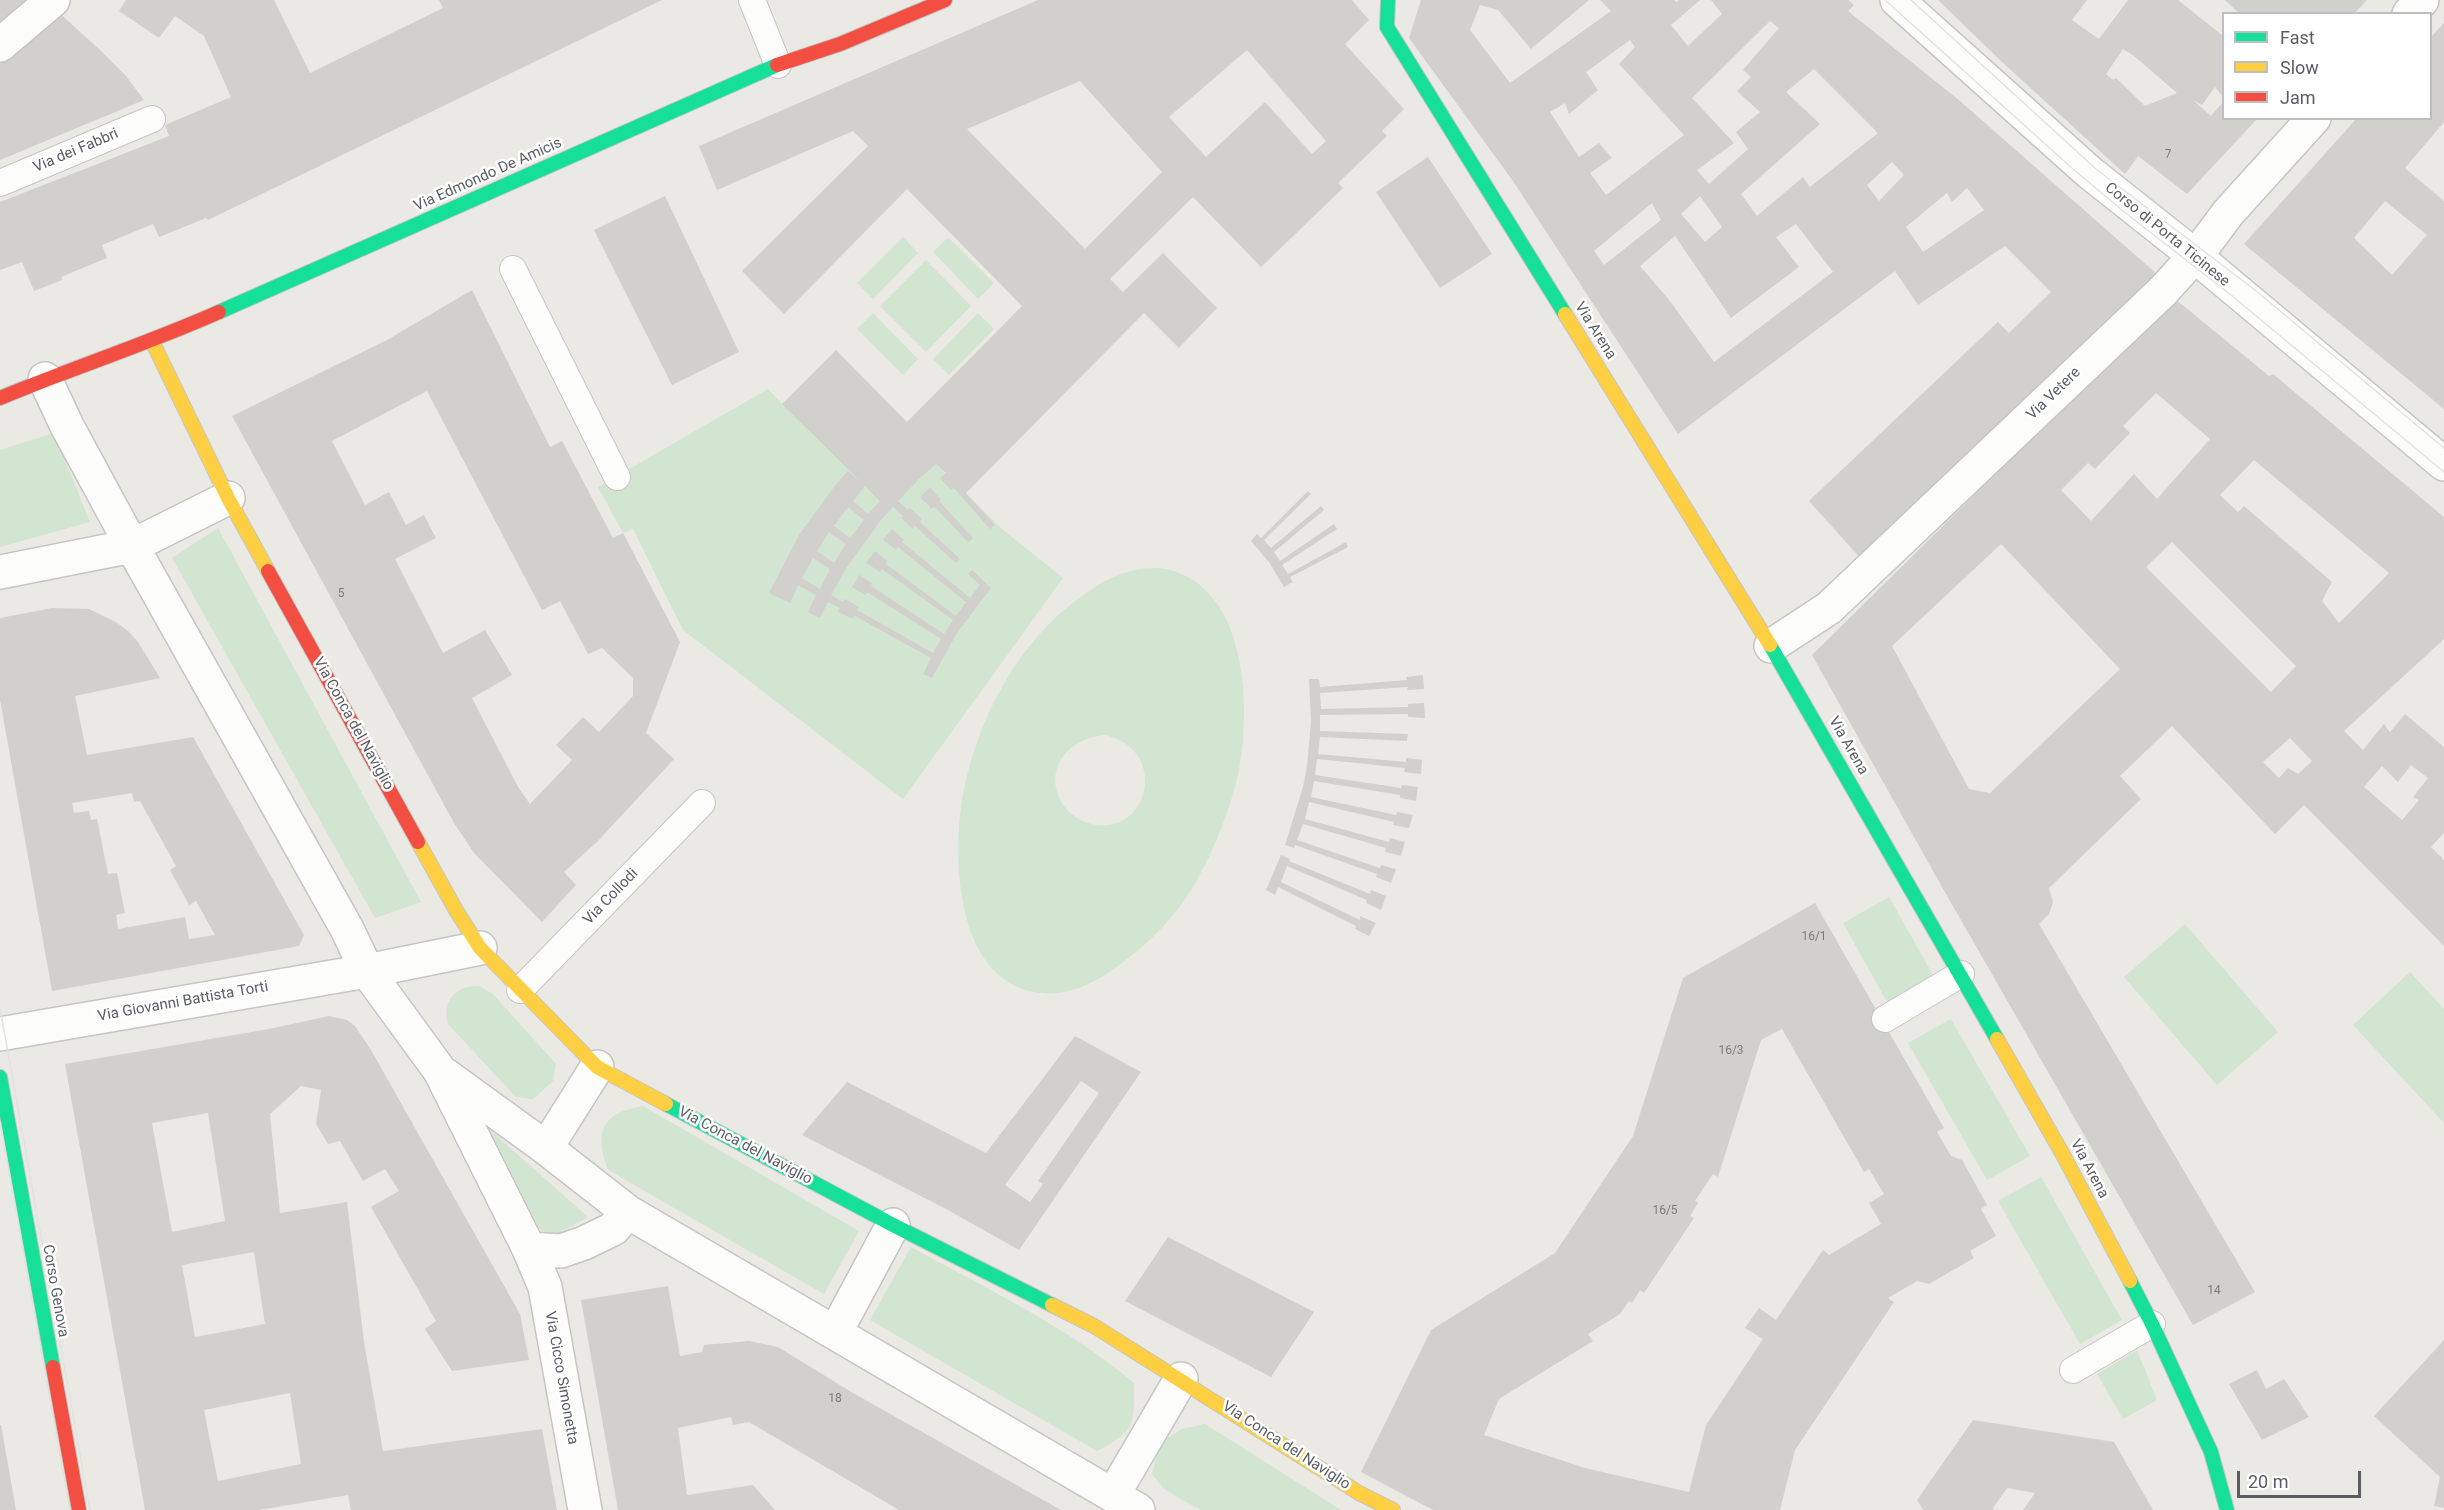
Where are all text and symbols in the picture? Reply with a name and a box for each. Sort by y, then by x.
legend [2222,12,2432,120]
text: Fast [2280,27,2315,48]
text: Slow [2280,57,2319,78]
text: Jam [2280,87,2316,108]
street label: Via dei Fabbri [31,125,121,177]
street label: Via Edmondo De Amicis [411,134,565,216]
house number: 7 [2165,148,2171,162]
street label: Corso di Porta Ticinese [2101,179,2233,291]
street label: Via Arena [1570,299,1620,363]
street label: Via Vetere [2023,364,2085,424]
house number: 5 [338,587,344,601]
street label: Via Conca del Naviglio [309,654,397,794]
street label: Via Arena [1824,714,1872,778]
street label: Via Collodi [580,865,642,929]
house number: 16/1 [1801,930,1827,944]
street label: Via Giovanni Battista Torti [96,978,270,1026]
house number: 16/3 [1718,1044,1744,1058]
street label: Via Conca del Naviglio [675,1103,815,1189]
street label: Via Arena [2066,1136,2112,1202]
house number: 16/5 [1652,1204,1678,1218]
street label: Corso Genova [38,1243,72,1339]
house number: 14 [2207,1284,2221,1298]
street label: Via Cicco Simonetta [540,1310,582,1446]
house number: 18 [828,1392,842,1406]
street label: Via Conca del Naviglio [1219,1398,1353,1494]
scale bar [2240,1459,2364,1497]
text: 20 m [2248,1471,2288,1492]

